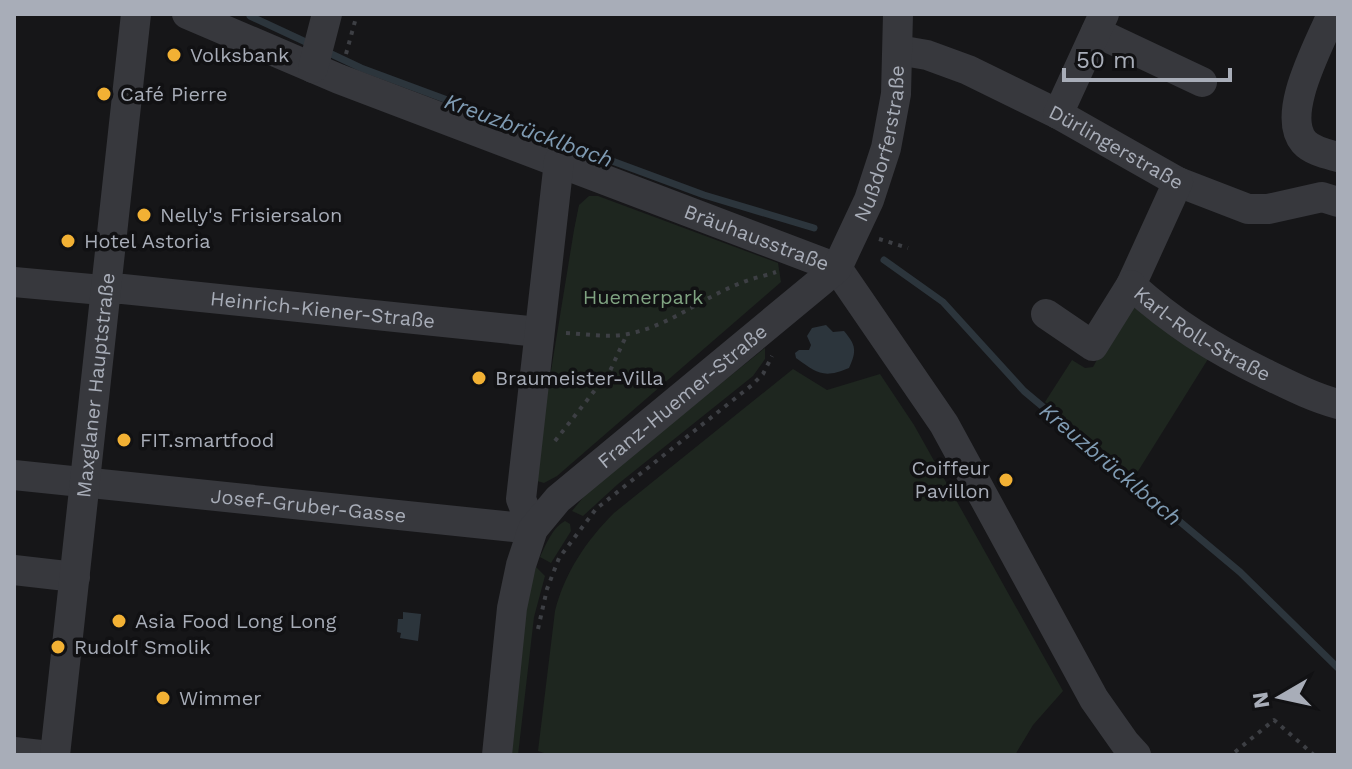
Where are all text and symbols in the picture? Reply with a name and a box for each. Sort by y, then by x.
scale bar [1064,32,1230,82]
place label: Volksbank [190,43,289,67]
marker: Volksbank [165,46,183,64]
text: 50 m [1076,46,1136,74]
street label: Nußdorferstraße [849,65,909,225]
place label: Café Pierre [120,82,227,106]
marker: Café Pierre [95,85,113,103]
water label: Kreuzbrücklbach [441,88,616,172]
street label: Dürlingerstraße [1045,99,1188,195]
street label: Bräuhausstraße [681,199,833,276]
place label: Nelly's Frisiersalon [160,203,342,227]
marker: Nelly's Frisiersalon [135,206,153,224]
place label: Hotel Astoria [84,229,211,253]
marker: Hotel Astoria [59,232,77,250]
street label: Maxglaner Hauptstraße [71,271,120,499]
street label: Karl-Roll-Straße [1129,281,1274,386]
park label: Huemerpark [583,285,703,309]
street label: Heinrich-Kiener-Straße [209,286,436,333]
street label: Franz-Huemer-Straße [593,319,772,473]
place label: Braumeister-Villa [495,366,664,390]
marker: Braumeister-Villa [470,369,488,387]
water label: Kreuzbrücklbach [1035,398,1187,531]
place label: FIT.smartfood [140,428,274,452]
marker: FIT.smartfood [115,431,133,449]
place label: Coiffeur Pavillon [911,456,990,503]
marker: Coiffeur Pavillon [997,471,1015,489]
street label: Josef-Gruber-Gasse [209,484,407,528]
place label: Asia Food Long Long [135,609,337,633]
marker: Asia Food Long Long [110,612,128,630]
place label: Rudolf Smolik [74,635,211,659]
marker: Rudolf Smolik [49,638,67,656]
north arrow [1240,657,1320,737]
place label: Wimmer [179,686,261,710]
marker: Wimmer [154,689,172,707]
text: N [1247,690,1274,710]

